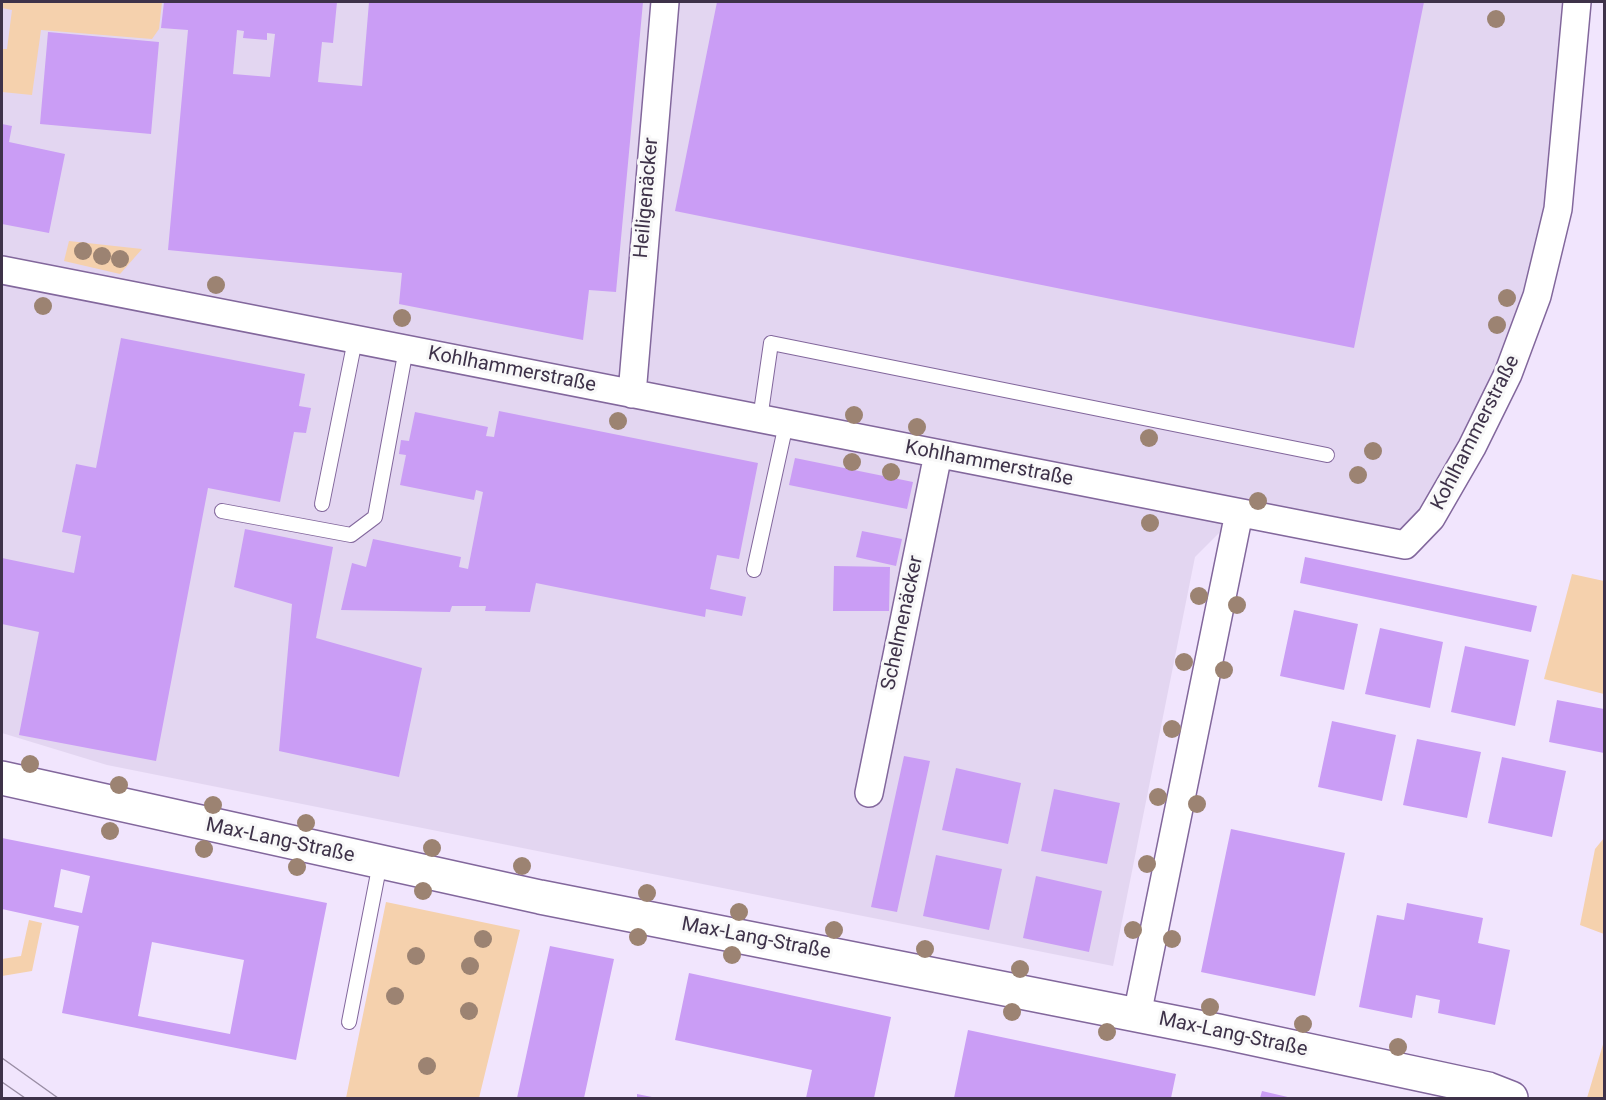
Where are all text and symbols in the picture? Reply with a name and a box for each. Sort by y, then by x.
street label: Heiligenäcker [630,137,664,259]
street label: Kohlhammerstraße [426,342,598,398]
street label: Kohlhammerstraße [1427,352,1525,514]
street label: Kohlhammerstraße [903,436,1075,492]
street label: Schelmenäcker [877,554,929,692]
street label: Max-Lang-Straße [203,814,357,868]
street label: Max-Lang-Straße [679,913,833,965]
street label: Max-Lang-Straße [1156,1008,1310,1062]

